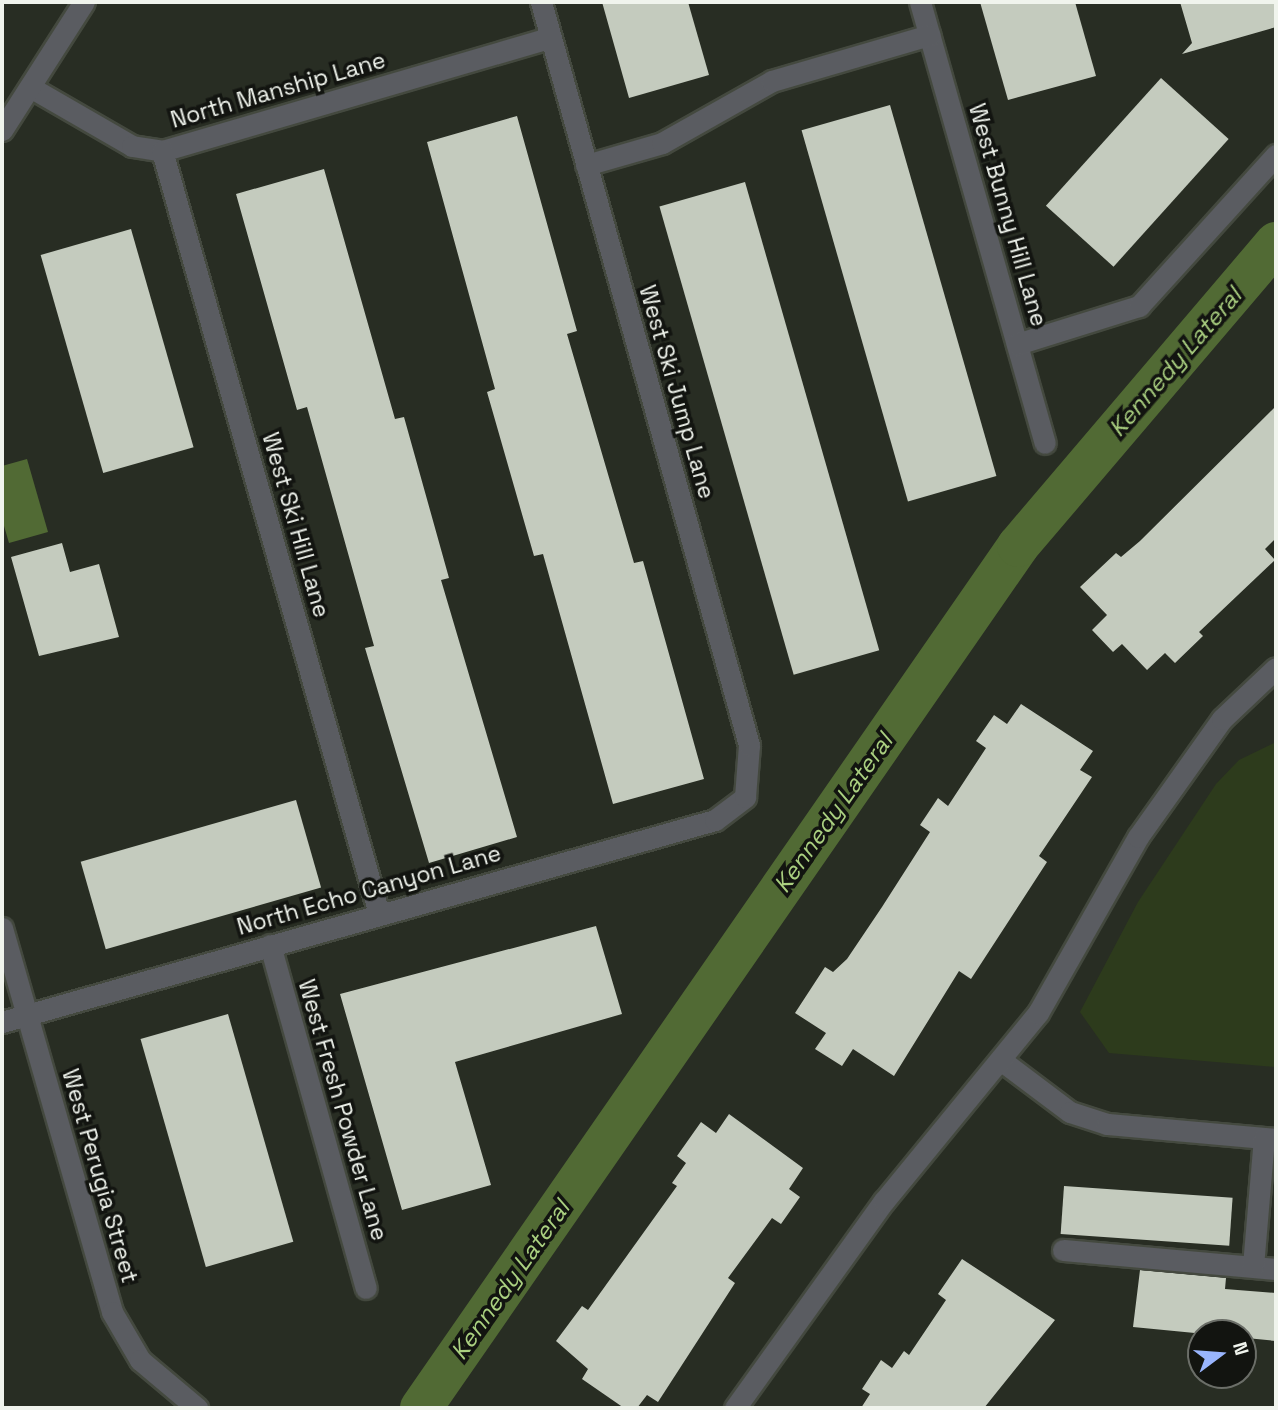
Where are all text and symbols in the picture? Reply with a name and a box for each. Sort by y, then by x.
street label: North Manship Lane [167,46,389,134]
street label: West Bunny Hill Lane [963,100,1053,330]
street label: West Ski Jump Lane [633,282,721,502]
water label: Kennedy Lateral [1103,282,1247,442]
street label: West Ski Hill Lane [256,429,336,621]
water label: Kennedy Lateral [767,728,899,898]
street label: North Echo Canyon Lane [234,839,504,941]
street label: West Fresh Powder Lane [292,976,394,1244]
street label: West Perugia Street [56,1066,144,1286]
water label: Kennedy Lateral [444,1195,576,1365]
north arrow [1187,1319,1257,1389]
text: N [1227,1339,1255,1358]

